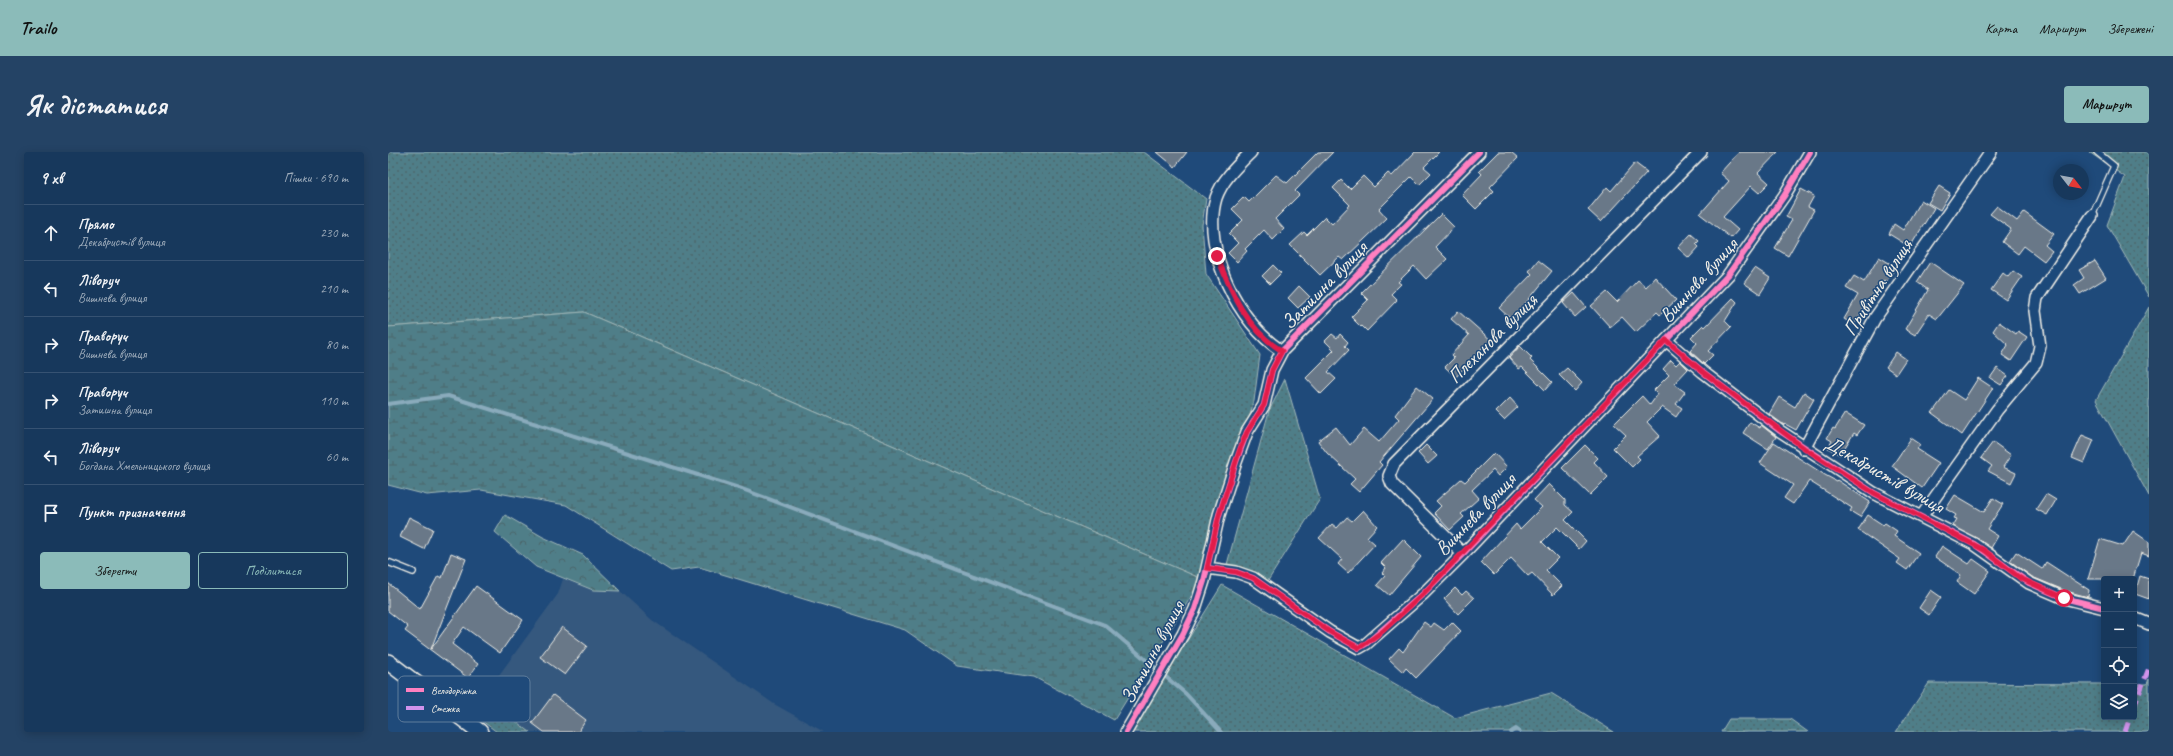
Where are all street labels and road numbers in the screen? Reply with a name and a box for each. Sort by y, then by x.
street label: Вишнева вулиця [1654,231,1744,328]
street label: Затишна вулиця [1276,234,1374,335]
street label: Привітна вулиця [1837,234,1918,340]
street label: Плеханова вулиця [1442,288,1543,389]
street label: Декабристів вулиця [1821,430,1951,520]
street label: Вишнева вулиця [1430,466,1522,561]
street label: Затишна вулиця [1115,595,1191,708]

